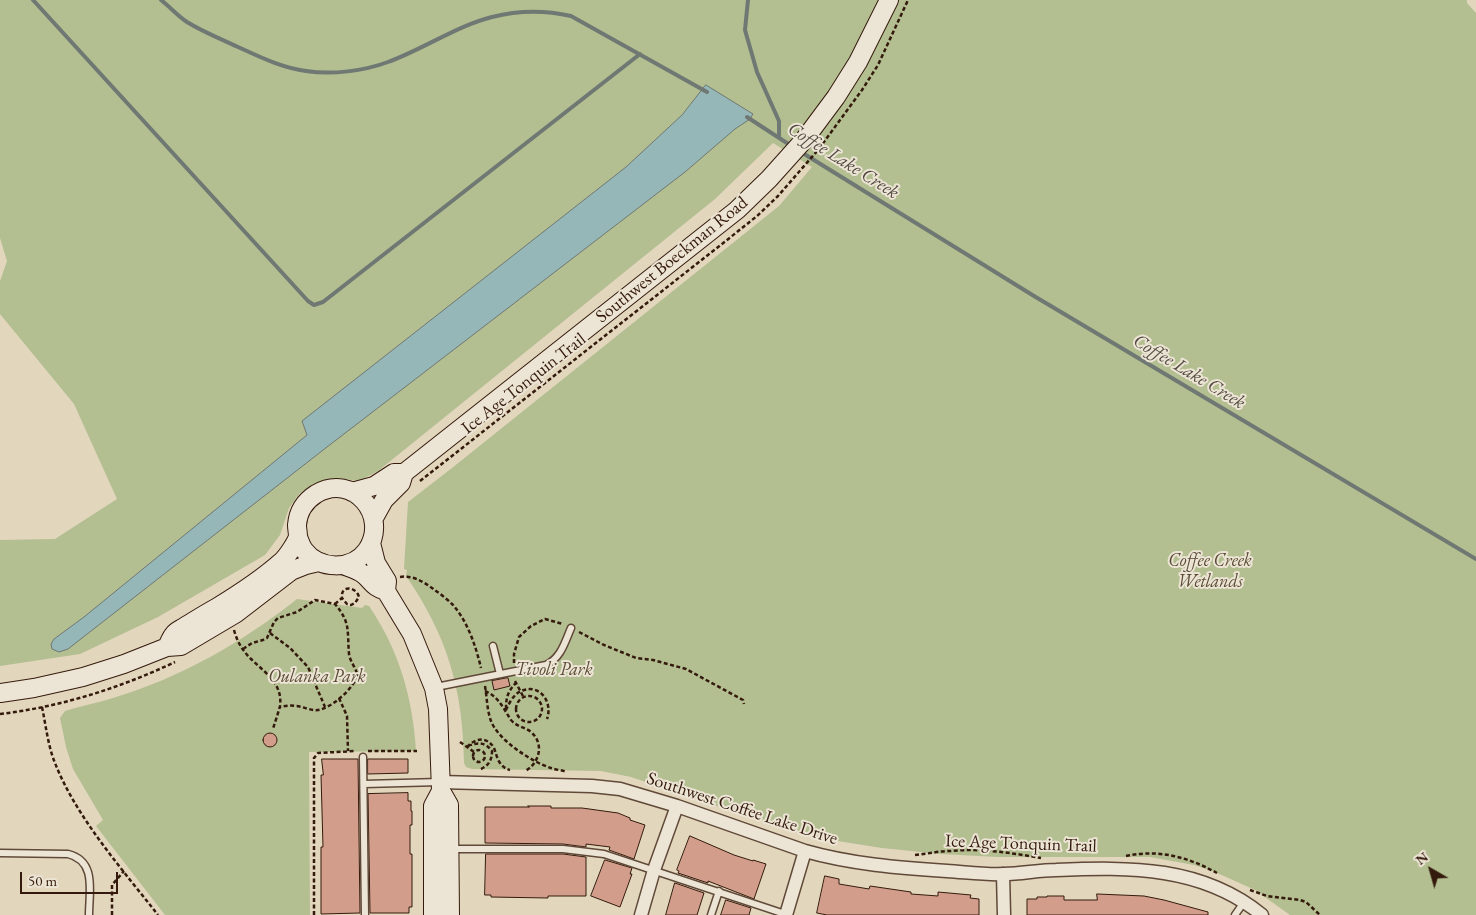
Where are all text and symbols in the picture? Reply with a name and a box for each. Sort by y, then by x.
water label: Coffee Lake Creek [783,118,903,204]
street label: Southwest Boeckman Road [592,192,752,328]
street label: Ice Age Tonquin Trail [458,329,590,439]
water label: Coffee Lake Creek [1129,330,1249,414]
park label: Coffee Creek Wetlands [1168,550,1252,592]
park label: Tivoli Park [515,659,593,681]
park label: Oulanka Park [268,666,366,688]
street label: Southwest Coffee Lake Drive [644,768,840,850]
street label: Ice Age Tonquin Trail [945,831,1097,857]
north arrow [1406,845,1456,895]
text: N [1412,848,1432,869]
scale bar [22,862,120,894]
text: 50 m [28,871,57,890]

